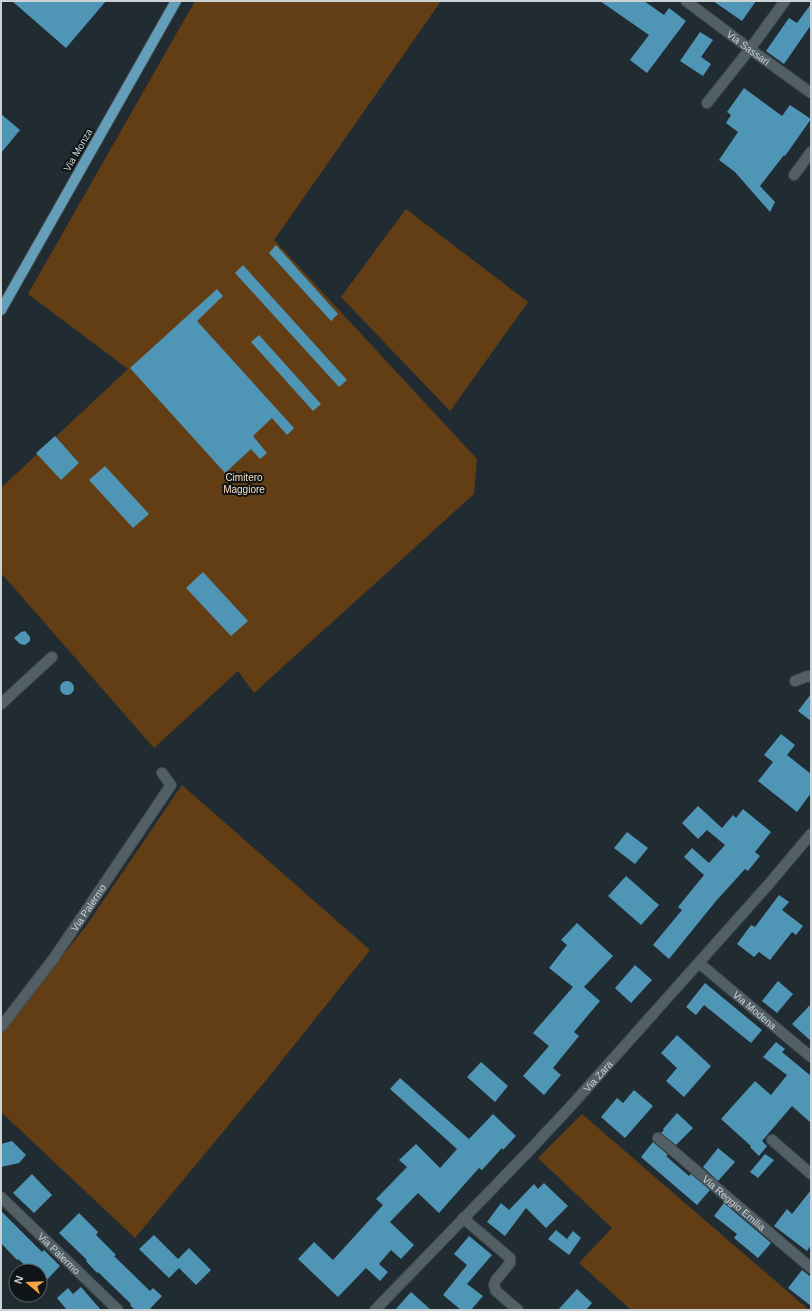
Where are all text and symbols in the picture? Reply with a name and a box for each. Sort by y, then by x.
street label: Via Sassari [725,28,772,67]
street label: Via Monza [61,126,95,173]
park label: Cimitero Maggiore [223,472,265,495]
street label: Via Palermo [68,882,108,933]
street label: Via Modena [731,989,779,1032]
street label: Via Zara [581,1058,615,1094]
street label: Via Reggio Emilia [701,1173,768,1233]
street label: Via Palermo [36,1230,83,1276]
north arrow [8,1263,48,1303]
text: N [12,1274,26,1285]

